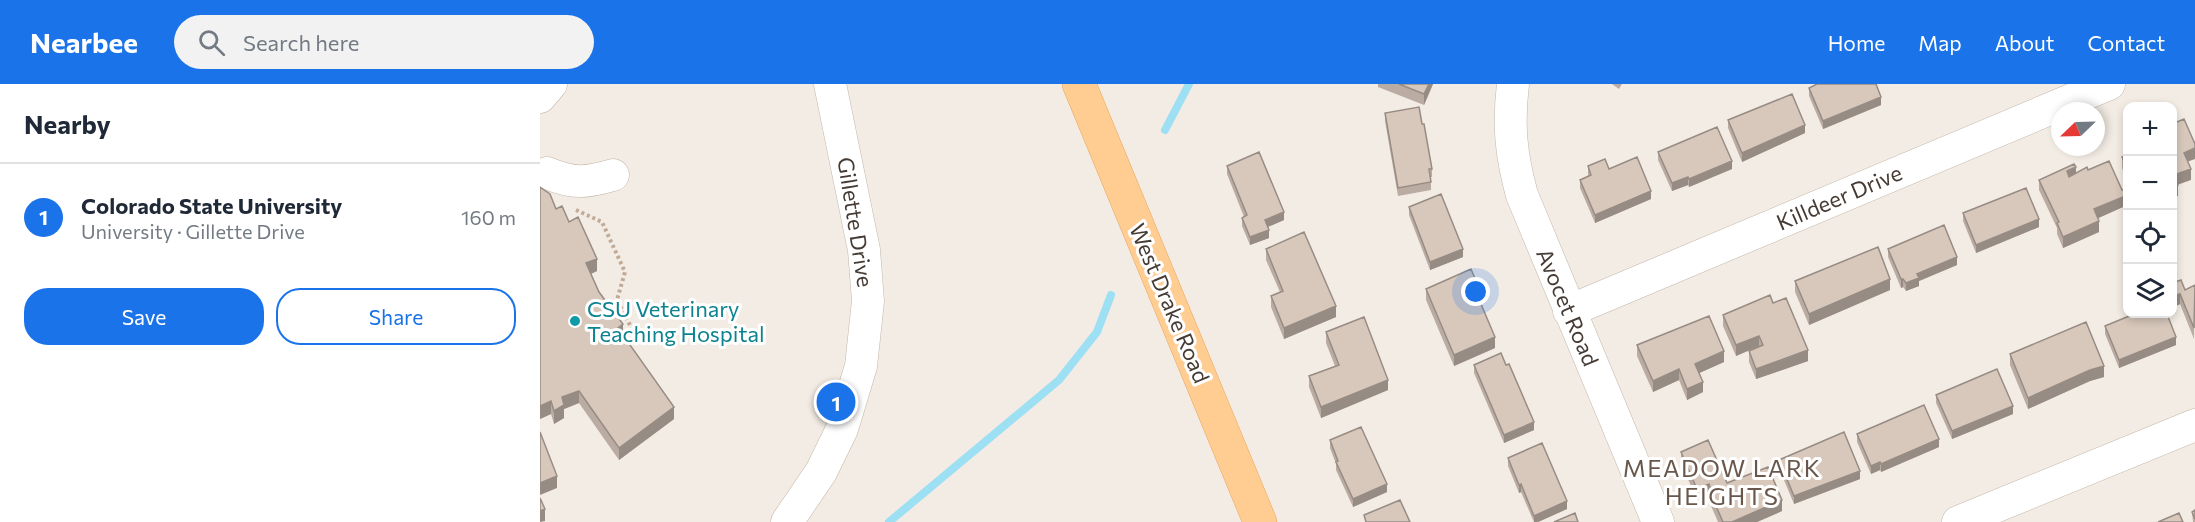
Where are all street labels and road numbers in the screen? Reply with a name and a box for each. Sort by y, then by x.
street label: Gillette Drive [832,155,880,289]
street label: Killdeer Drive [1772,158,1906,236]
street label: West Drake Road [1124,219,1216,387]
street label: Avocet Road [1531,244,1605,370]

